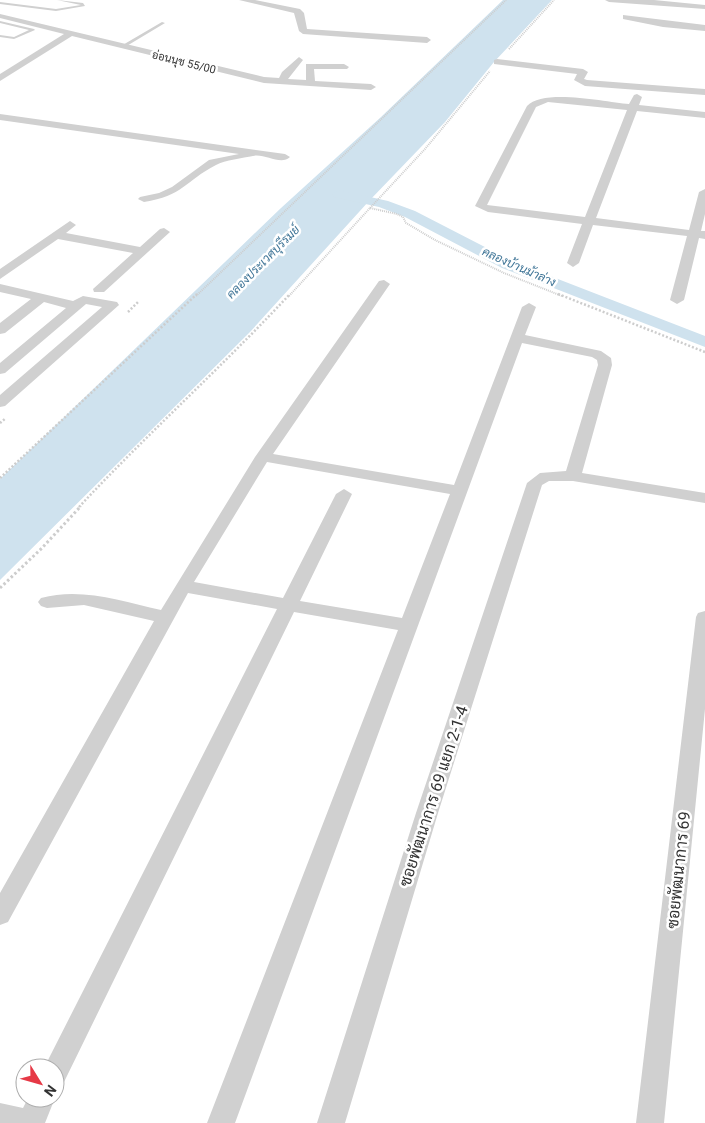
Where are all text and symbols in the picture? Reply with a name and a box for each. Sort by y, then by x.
street label: อ่อนนุช 55/00 [150,47,218,79]
water label: คลองประเวศบุรีรมย์ [223,220,305,303]
water label: คลองบ้านม้าล่าง [480,244,559,290]
street label: ซอยพัฒนาการ 69 แยก 2-1-4 [394,703,472,889]
street label: ซอยพัฒนาการ 69 [662,810,694,930]
north arrow [15,1058,65,1108]
text: N [41,1082,60,1100]

